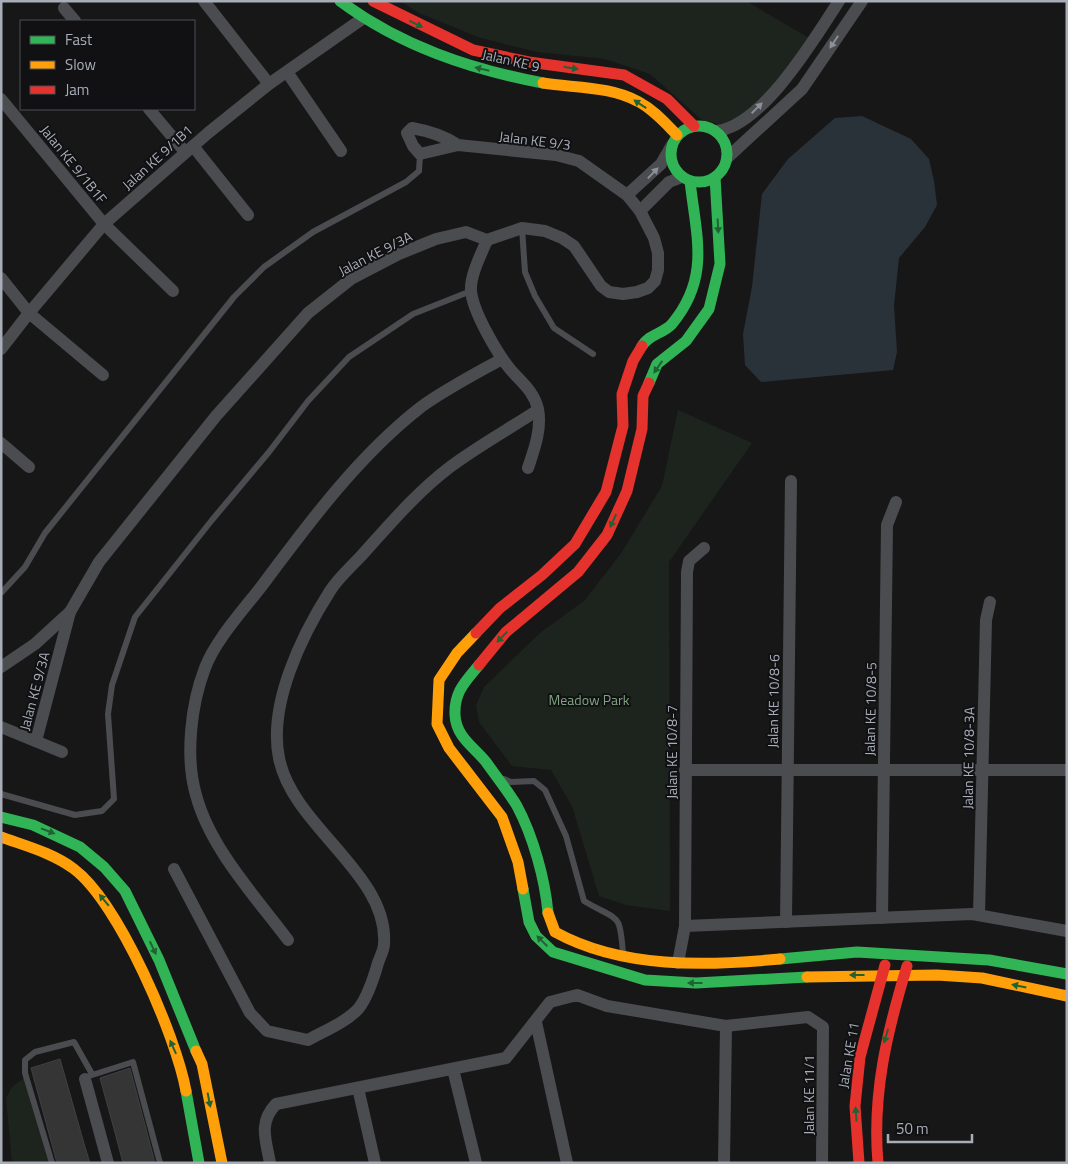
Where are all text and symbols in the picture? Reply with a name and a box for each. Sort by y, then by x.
legend [20,20,195,110]
one-way arrow [409,20,423,28]
text: Fast [65,28,93,51]
one-way arrow [829,35,839,48]
street label: Jalan KE 9 [480,43,542,77]
text: Slow [65,53,96,76]
one-way arrow [475,65,490,73]
one-way arrow [564,65,580,73]
text: Jam [65,78,89,101]
one-way arrow [633,99,647,109]
one-way arrow [751,102,763,114]
street label: Jalan KE 9/1B1F [36,120,112,208]
street label: Jalan KE 9/1B1 [117,120,197,194]
street label: Jalan KE 9/3 [498,125,572,155]
one-way arrow [647,167,659,179]
one-way arrow [714,218,722,234]
street label: Jalan KE 9/3A [334,225,416,281]
one-way arrow [653,360,663,374]
one-way arrow [609,514,617,528]
one-way arrow [496,630,508,642]
street label: Jalan KE 9/3A [13,649,55,733]
street label: Jalan KE 10/8-6 [762,654,784,748]
street label: Jalan KE 10/8-5 [859,662,881,756]
park label: Meadow Park [548,689,630,710]
street label: Jalan KE 10/8-7 [661,705,682,799]
street label: Jalan KE 10/8-3A [957,706,979,809]
one-way arrow [41,827,56,835]
one-way arrow [99,894,110,907]
one-way arrow [536,935,548,947]
one-way arrow [149,941,157,955]
one-way arrow [849,971,865,979]
one-way arrow [687,979,703,987]
one-way arrow [1011,982,1027,990]
street label: Jalan KE 11 [832,1020,864,1090]
one-way arrow [881,1028,889,1043]
one-way arrow [169,1040,177,1054]
street label: Jalan KE 11/1 [798,1055,819,1135]
one-way arrow [205,1092,213,1107]
one-way arrow [851,1106,859,1122]
scale bar [888,1112,972,1144]
text: 50 m [896,1117,929,1140]

